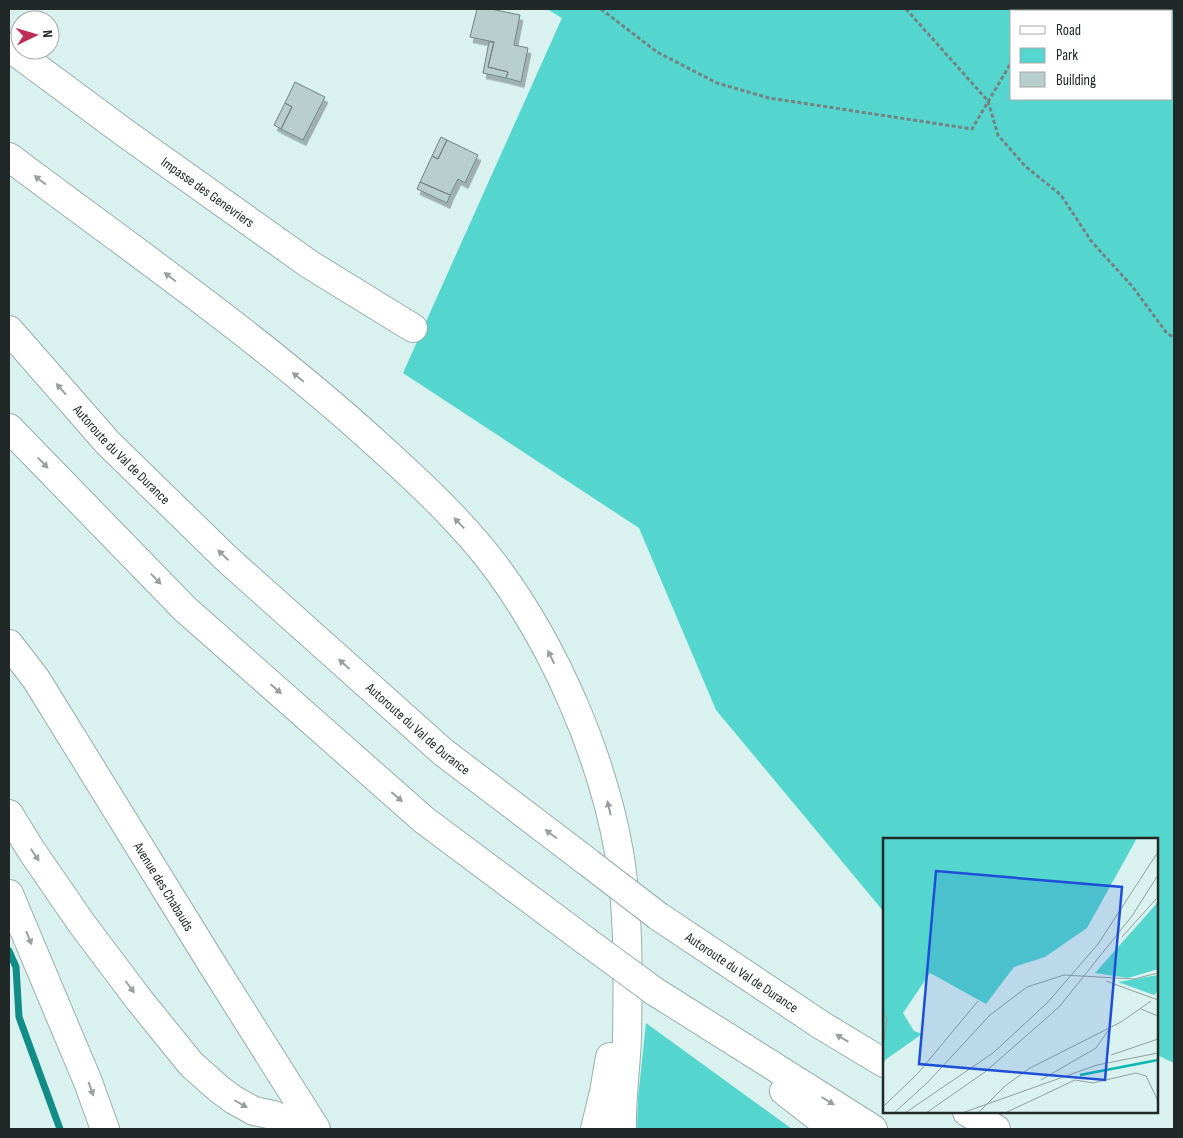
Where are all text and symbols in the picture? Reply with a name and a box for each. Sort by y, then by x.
north arrow [10,10,60,60]
legend [1010,10,1173,100]
text: Road [1056,21,1081,40]
text: N [39,29,56,38]
text: Park [1056,46,1078,65]
text: Building [1056,71,1096,90]
street label: Impasse des Genevriers [158,153,257,231]
one-way arrow [33,175,47,185]
one-way arrow [163,272,177,282]
one-way arrow [292,371,305,382]
one-way arrow [55,384,67,396]
street label: Autoroute du Val de Durance [69,401,174,508]
one-way arrow [37,456,49,468]
one-way arrow [453,518,465,530]
one-way arrow [218,549,230,561]
one-way arrow [150,573,162,585]
one-way arrow [547,650,555,664]
one-way arrow [338,658,351,669]
street label: Autoroute du Val de Durance [362,679,473,779]
one-way arrow [269,683,281,695]
one-way arrow [391,791,404,802]
one-way arrow [605,801,613,816]
one-way arrow [545,828,558,839]
street label: Avenue des Chabauds [129,838,198,934]
inset map [883,838,1158,1113]
one-way arrow [30,849,40,862]
street label: Autoroute du Val de Durance [681,928,801,1016]
one-way arrow [25,931,33,946]
one-way arrow [124,980,135,993]
one-way arrow [836,1033,849,1042]
one-way arrow [87,1082,95,1097]
one-way arrow [822,1096,835,1106]
one-way arrow [235,1099,248,1108]

